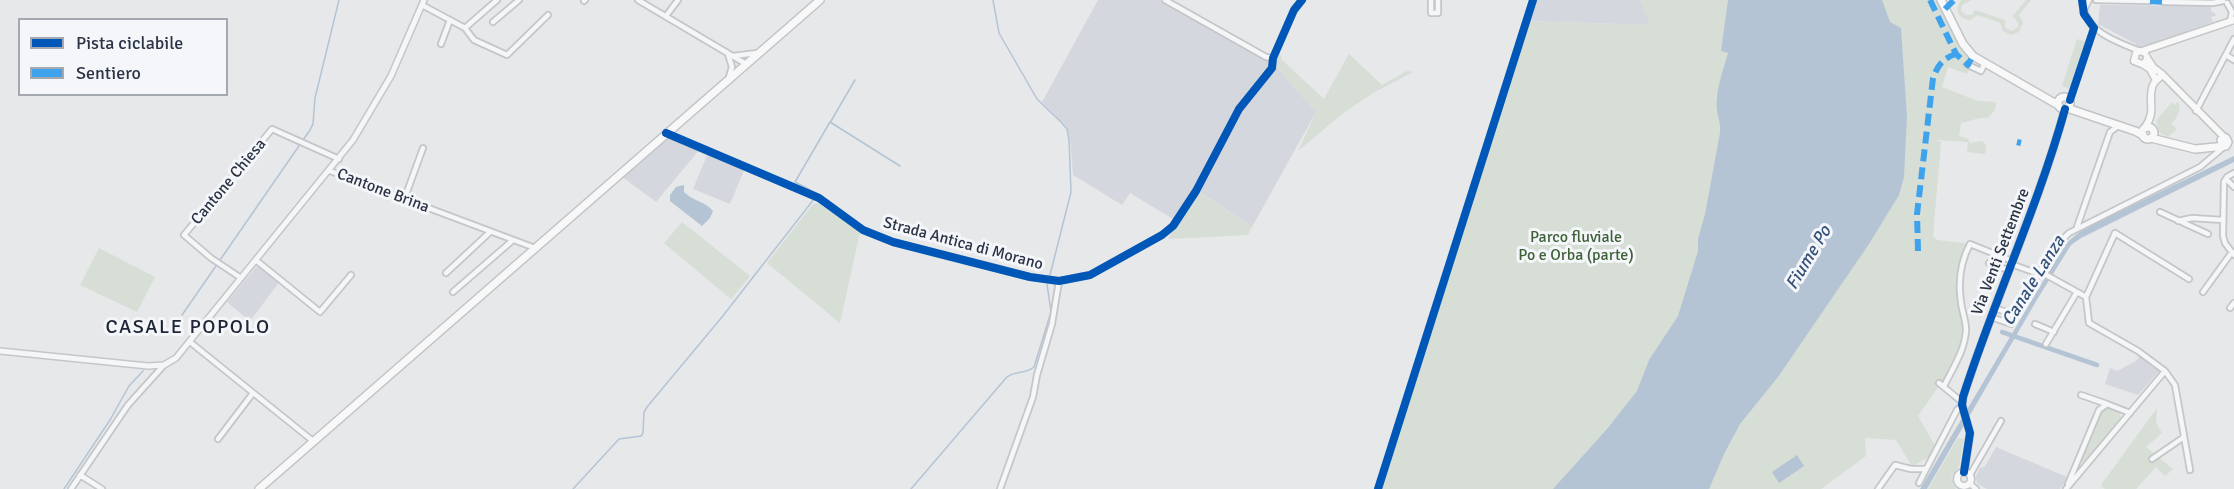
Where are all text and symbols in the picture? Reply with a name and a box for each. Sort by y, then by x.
legend [18,18,228,96]
text: Pista ciclabile [76,32,183,54]
text: Sentiero [76,62,141,84]
street label: Cantone Chiesa [187,135,271,229]
street label: Cantone Brina [334,165,432,217]
street label: Via Venti Settembre [1968,186,2034,318]
street label: Strada Antica di Morano [881,213,1045,275]
water label: Fiume Po [1782,222,1836,294]
park label: Parco fluviale Po e Orba (parte) [1518,228,1634,266]
water label: Canale Lanza [1998,232,2070,330]
district label: CASALE POPOLO [105,316,271,340]

